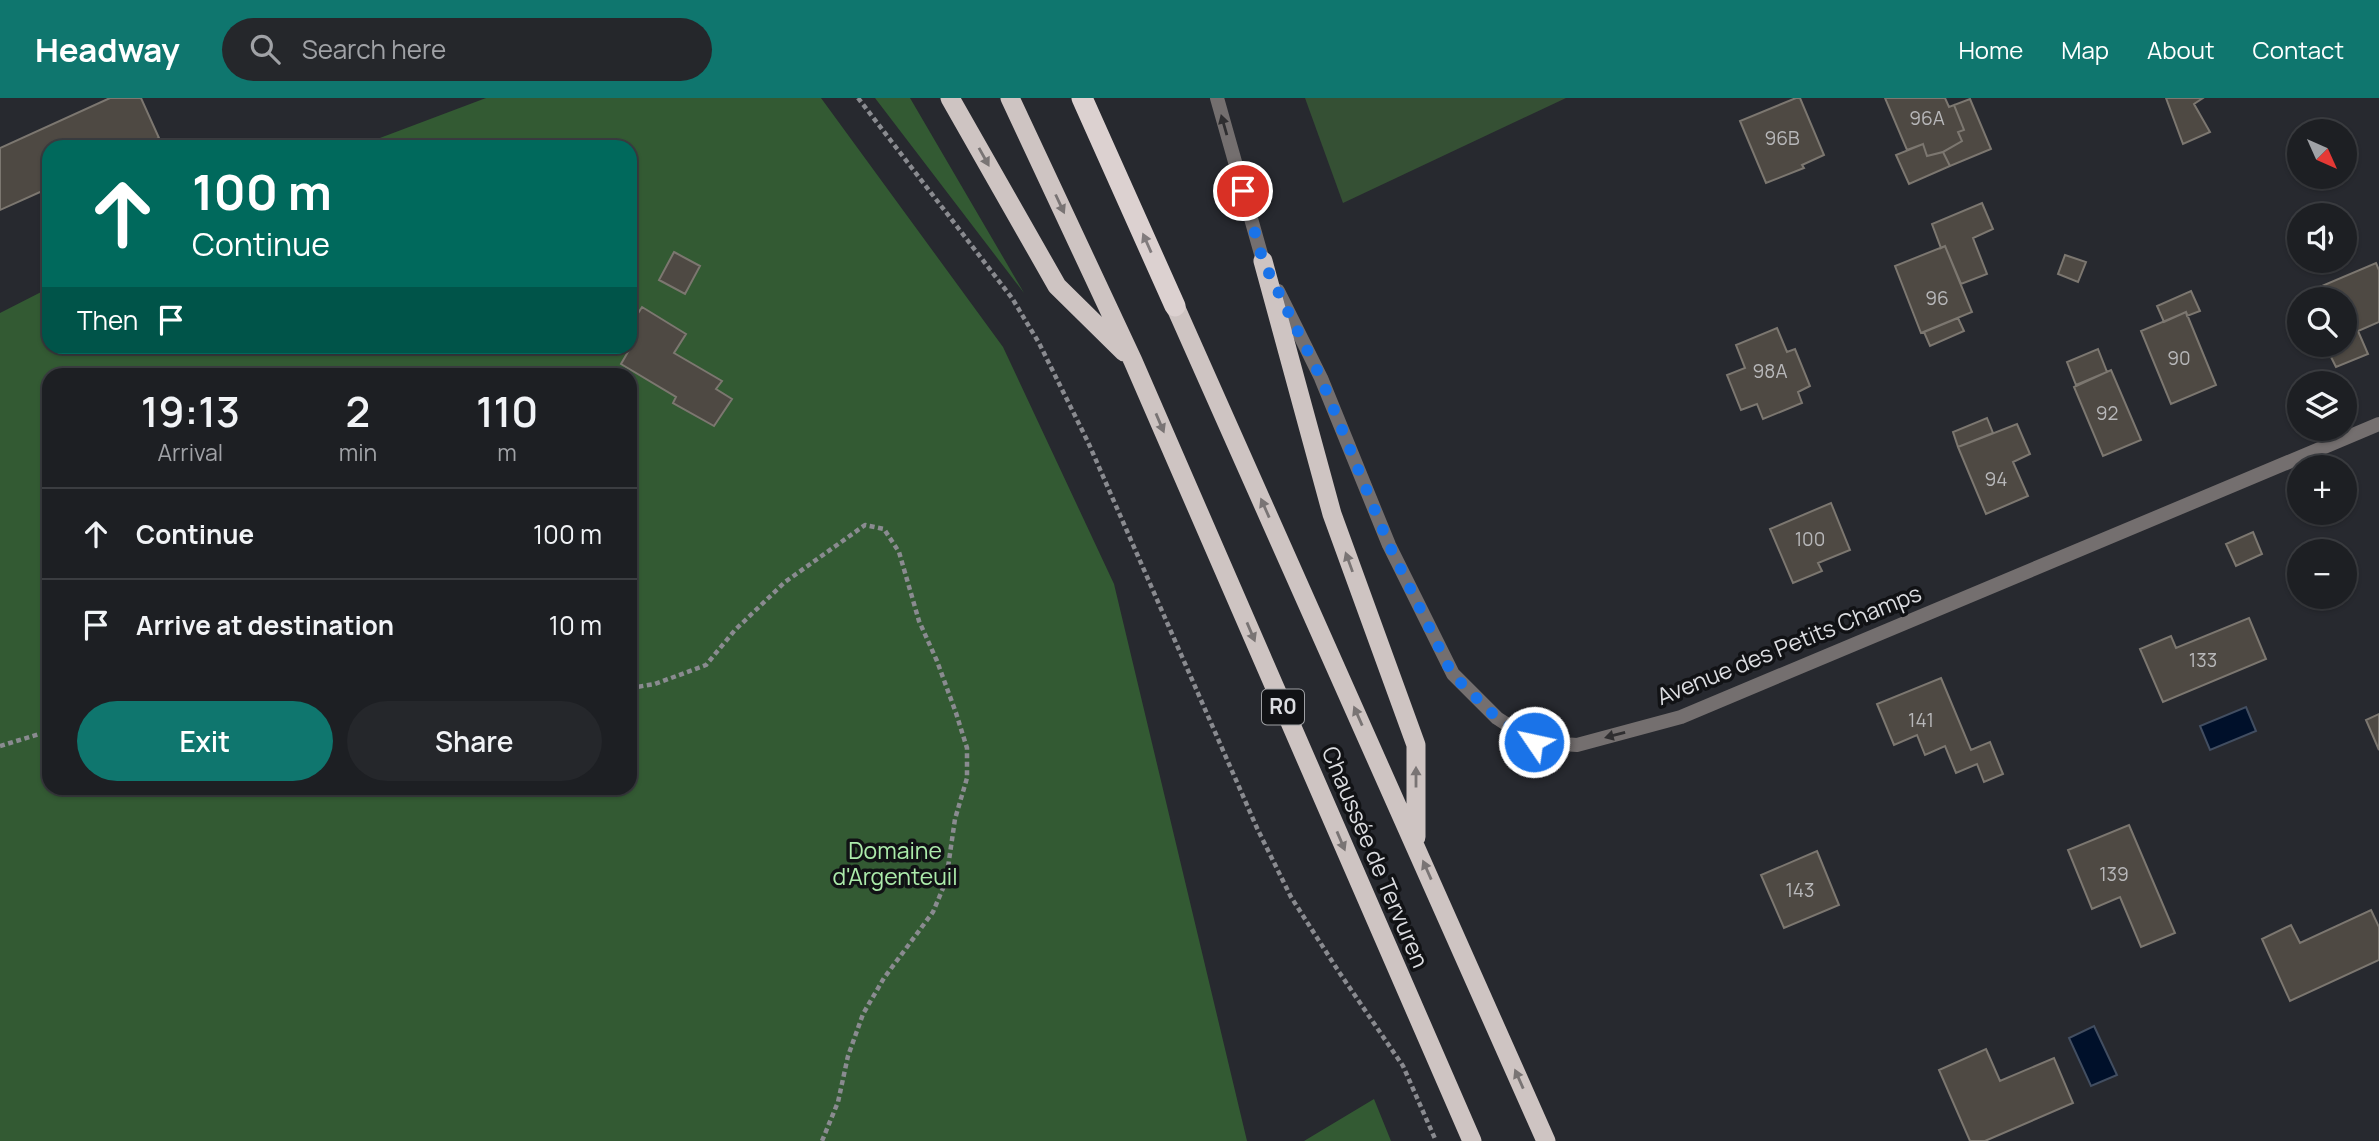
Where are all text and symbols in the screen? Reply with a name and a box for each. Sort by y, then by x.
search box [222,18,712,81]
text: Headway [35,27,180,72]
icon: search [246,30,284,68]
text: Search here [302,31,446,67]
text: Home [1958,33,2023,66]
text: Map [2061,33,2109,66]
text: About [2147,33,2215,66]
text: Contact [2253,33,2344,66]
house number: 96A [1909,105,1945,131]
one-way arrow [1219,114,1229,135]
north arrow [2287,119,2357,189]
map controls [2287,119,2357,609]
house number: 96B [1764,125,1800,151]
one-way arrow [978,148,990,167]
text: 100 m [192,158,332,225]
pin [1213,161,1273,221]
icon: ahead [77,168,168,259]
icon: arrive [1224,172,1262,210]
one-way arrow [1054,194,1066,214]
button: sound [2287,203,2357,273]
text: Continue [192,222,330,266]
one-way arrow [1141,233,1152,254]
house number: 96 [1925,285,1949,311]
button: search [2287,287,2357,357]
icon: arrive [152,301,190,339]
text: Then [77,302,138,338]
house number: 90 [2167,345,2191,371]
house number: 98A [1753,358,1787,384]
button: layers [2287,371,2357,441]
text: 19:13 [141,382,240,440]
text: 2 [346,382,370,440]
text: 110 [476,382,538,440]
house number: 92 [2096,400,2118,426]
one-way arrow [1155,413,1166,434]
text: Arrival [158,436,223,468]
text: min [339,436,377,468]
text: m [497,436,517,468]
button: + [2287,455,2357,525]
house number: 94 [1985,466,2008,492]
one-way arrow [1259,498,1270,519]
icon: ahead [77,515,115,553]
text: Continue [136,516,254,552]
text: 100 m [533,516,602,552]
house number: 100 [1795,526,1825,552]
button: − [2287,539,2357,609]
one-way arrow [1343,551,1354,572]
street label: Avenue des Petits Champs [1652,576,1926,712]
icon: arrive [77,606,115,644]
text: Arrive at destination [136,607,394,643]
text: 10 m [549,607,602,643]
one-way arrow [1245,622,1256,643]
house number: 133 [2189,647,2217,673]
road number: R0 [1262,690,1304,724]
button: Exit [77,701,333,781]
button: Share [347,701,602,781]
position arrow [1497,705,1571,779]
one-way arrow [1352,706,1364,726]
house number: 141 [1908,707,1934,733]
one-way arrow [1604,730,1626,741]
street label: Chaussée de Tervuren [1315,741,1437,972]
one-way arrow [1410,766,1422,788]
one-way arrow [1335,831,1347,851]
park label: Domaine d'Argenteuil [832,834,958,892]
one-way arrow [1421,860,1432,881]
house number: 139 [2099,861,2129,887]
house number: 143 [1785,877,1815,903]
one-way arrow [1513,1068,1524,1089]

